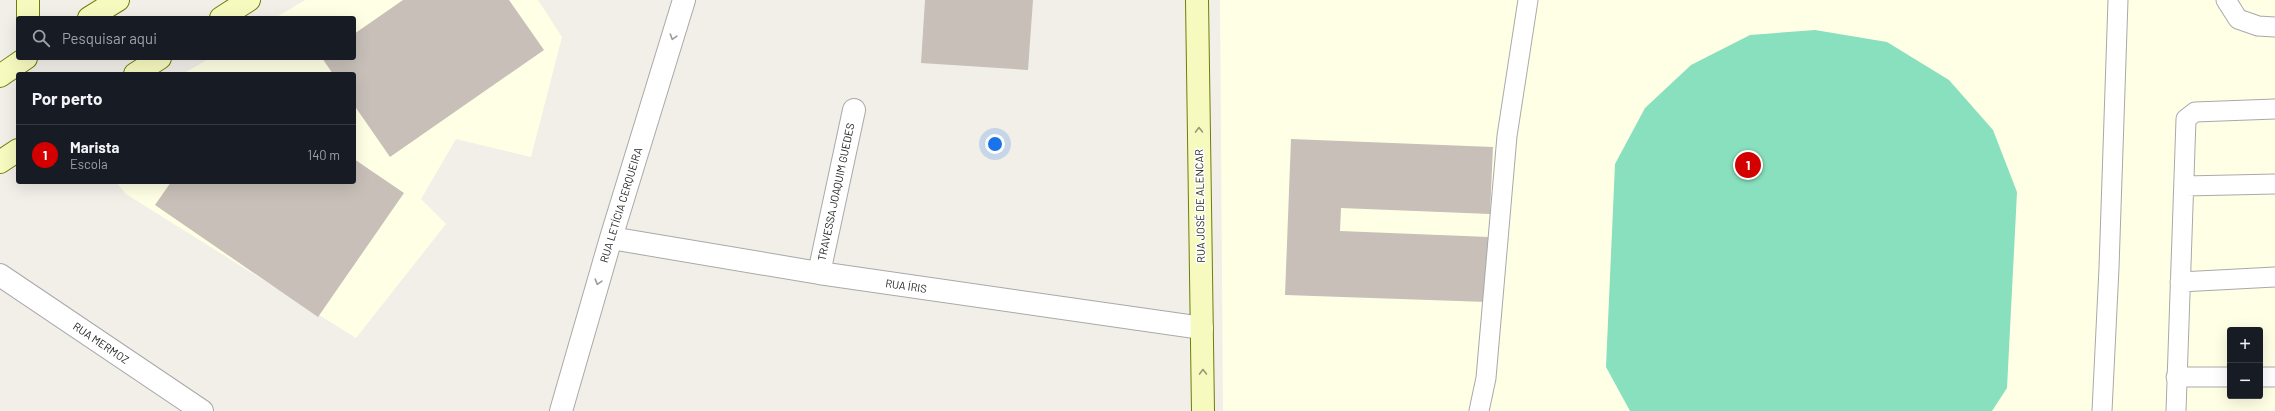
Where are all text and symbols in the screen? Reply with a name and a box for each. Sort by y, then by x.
search box [16,16,356,60]
icon: search [30,27,52,49]
text: Pesquisar aqui [62,29,157,47]
one-way arrow [669,34,678,41]
text: Por perto [32,88,102,108]
street label: TRAVESSA JOAQUIM GUEDES [815,122,856,262]
one-way arrow [1195,127,1203,133]
your location [985,134,1005,154]
text: Marista [70,138,119,156]
street label: RUA LETÍCIA CERQUEIRA [597,145,644,264]
text: 1 [43,147,47,163]
text: 140 m [308,147,340,163]
street label: RUA JOSÉ DE ALENCAR [1192,149,1207,263]
pin: 1 [1735,150,1761,180]
text: Escola [70,156,108,172]
street label: RUA ÍRIS [885,276,928,295]
one-way arrow [594,278,603,285]
street label: RUA MERMOZ [71,319,132,366]
map controls [2227,327,2263,399]
button: + [2227,327,2263,363]
button: − [2227,363,2263,399]
one-way arrow [1198,369,1207,375]

